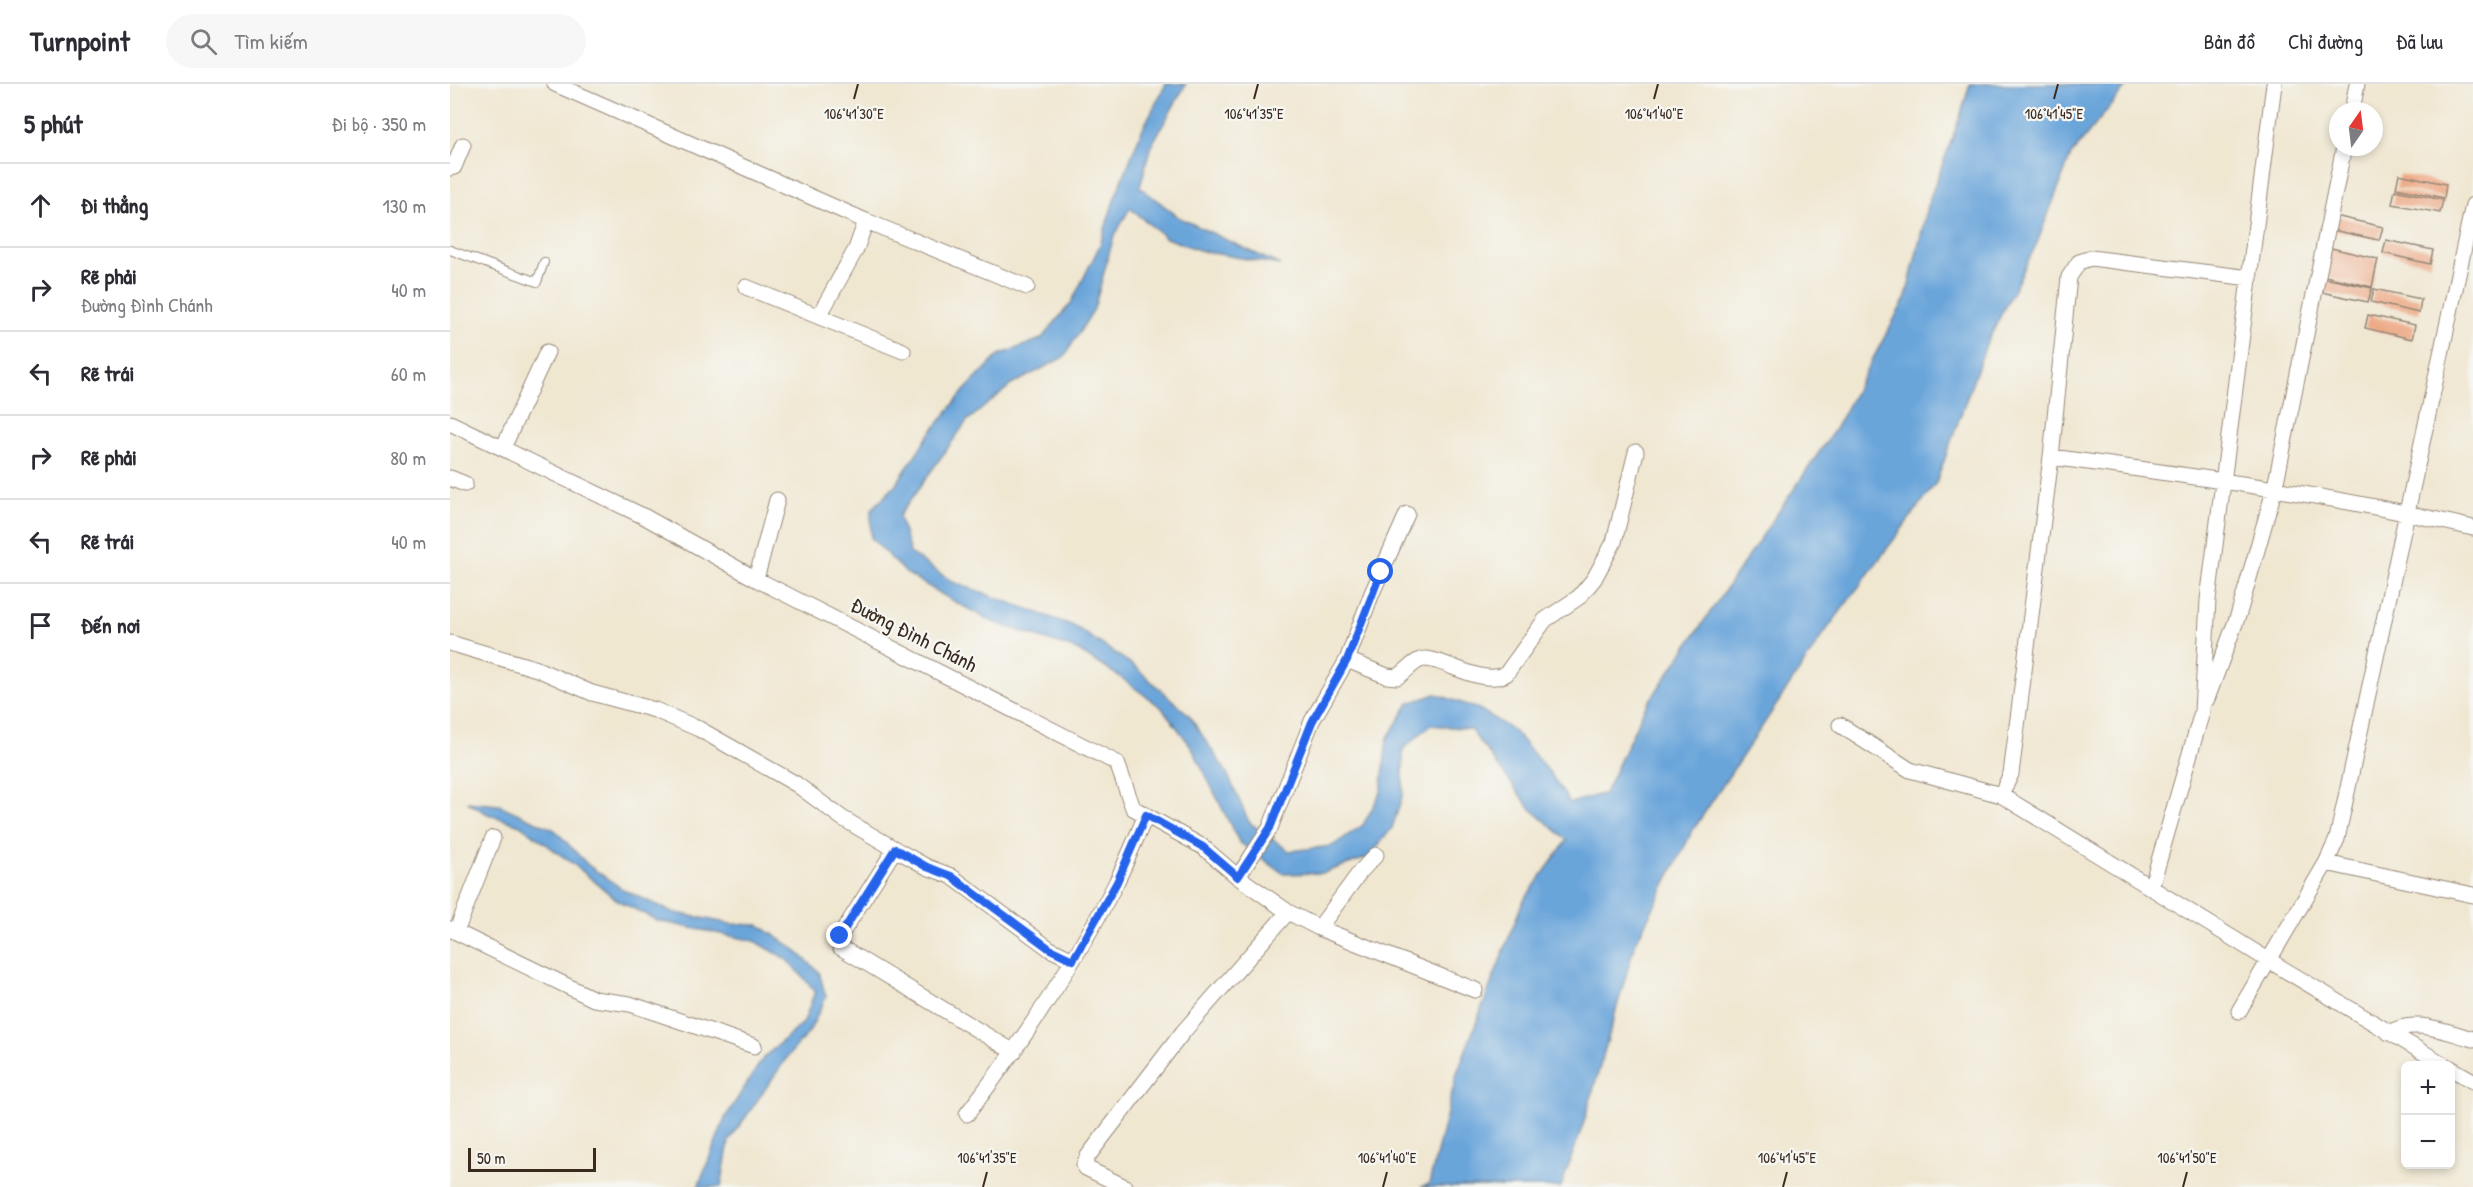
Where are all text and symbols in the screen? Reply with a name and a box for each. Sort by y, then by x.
search box [166,14,586,68]
text: Turnpoint [30,22,130,60]
icon: search [187,25,220,58]
text: Tìm kiếm [235,26,308,56]
text: Bản đồ [2204,27,2255,56]
text: Chỉ đường [2288,27,2363,56]
text: Đã lưu [2396,27,2443,56]
north arrow [2329,102,2383,156]
text: 106°41'30"E [824,103,884,124]
text: 106°41'35"E [1224,103,1284,124]
text: 106°41'40"E [1625,103,1684,124]
text: 106°41'45"E [2025,103,2084,124]
text: 5 phút [24,106,82,141]
text: Đi bộ · 350 m [332,110,426,137]
icon: ahead [24,189,57,222]
text: Đi thẳng [81,190,148,220]
text: 130 m [383,192,426,219]
text: Rẽ phải [81,261,137,291]
icon: right [24,273,57,306]
text: 40 m [391,276,426,303]
text: Đường Đình Chánh [81,291,213,318]
icon: left [24,357,57,390]
text: Rẽ trái [81,358,134,388]
text: 60 m [391,360,426,387]
icon: right [24,441,57,474]
text: Rẽ phải [81,442,137,472]
text: 80 m [390,444,426,471]
icon: left [24,525,57,558]
text: Rẽ trái [81,526,134,556]
text: 40 m [391,528,426,555]
route start [1367,558,1393,584]
street label: Đường Đình Chánh [846,590,983,679]
icon: arrive [24,609,57,642]
text: Đến nơi [81,610,141,640]
route end [826,922,852,948]
map controls [2401,1061,2455,1169]
button: + [2401,1061,2455,1115]
button: − [2401,1115,2455,1169]
scale bar [468,1145,596,1172]
text: 50 m [477,1147,506,1169]
text: 106°41'35"E [957,1147,1017,1168]
text: 106°41'40"E [1358,1147,1417,1168]
text: 106°41'45"E [1758,1147,1817,1168]
text: 106°41'50"E [2157,1147,2217,1168]

